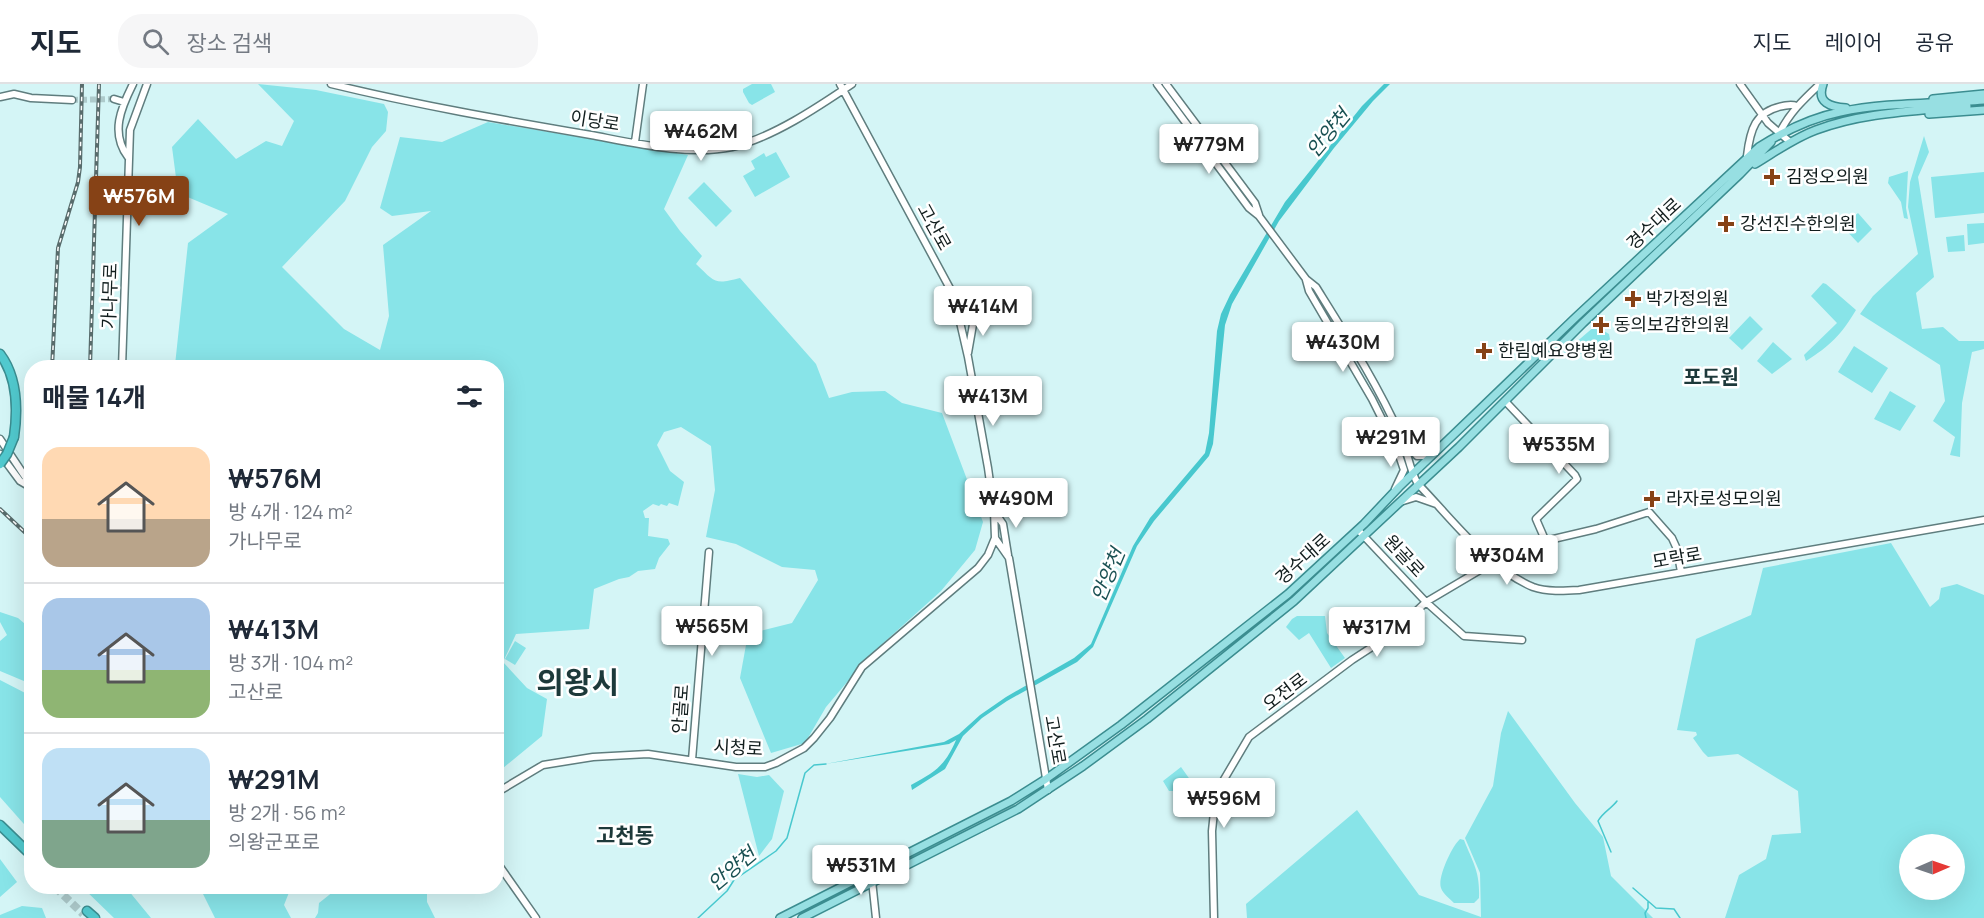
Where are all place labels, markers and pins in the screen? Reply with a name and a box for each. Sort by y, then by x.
pin: ₩462M [659,111,743,162]
pin: ₩779M [1167,124,1251,175]
place label: 김정오의원 [1786,164,1869,188]
marker: 김정오의원 [1763,168,1781,186]
pin: ₩576M [97,176,181,227]
place label: 강선진수한의원 [1740,211,1856,235]
marker: 강선진수한의원 [1717,215,1735,233]
pin: ₩414M [941,286,1025,337]
place label: 박가정의원 [1646,286,1729,310]
marker: 박가정의원 [1624,290,1642,308]
place label: 동의보감한의원 [1614,312,1730,336]
marker: 동의보감한의원 [1592,316,1610,334]
pin: ₩430M [1301,322,1385,373]
place label: 한림예요양병원 [1498,338,1614,362]
marker: 한림예요양병원 [1475,342,1493,360]
pin: ₩413M [951,376,1035,427]
pin: ₩291M [1349,417,1433,468]
pin: ₩535M [1517,424,1601,475]
pin: ₩490M [974,478,1058,529]
place label: 라자로성모의원 [1666,486,1782,510]
marker: 라자로성모의원 [1643,490,1661,508]
pin: ₩304M [1465,535,1549,586]
pin: ₩565M [670,606,754,657]
pin: ₩317M [1335,607,1419,658]
pin: ₩596M [1182,778,1266,829]
pin: ₩531M [819,845,903,896]

